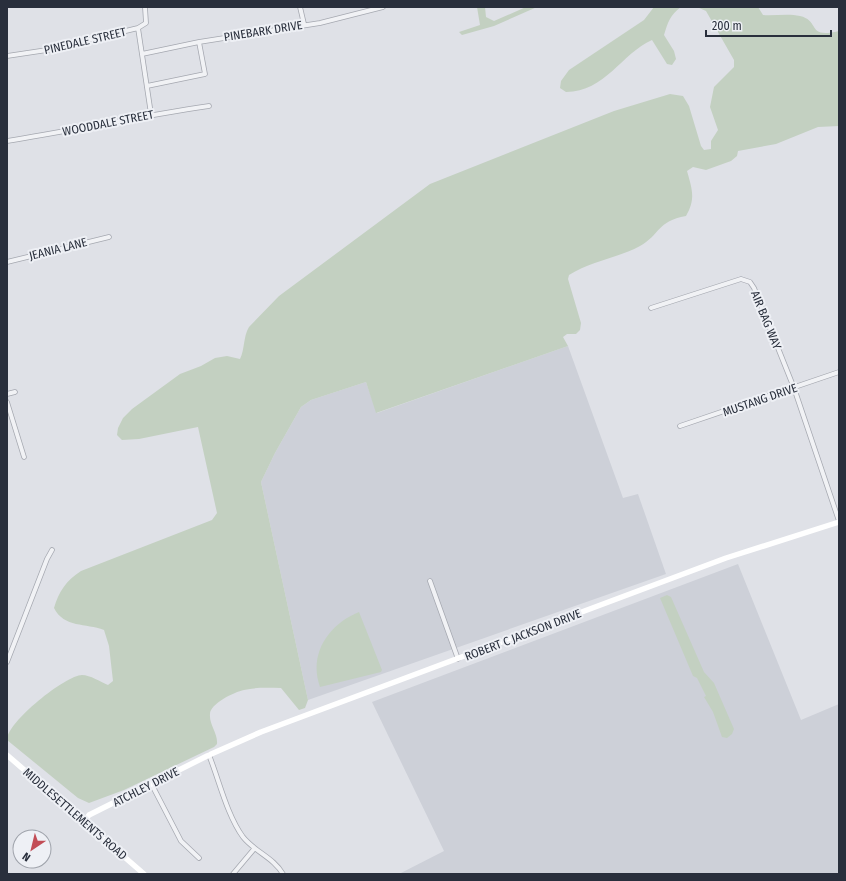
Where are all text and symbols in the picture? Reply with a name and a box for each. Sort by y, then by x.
scale bar [706,12,831,38]
street label: PINEBARK DRIVE [223,18,304,44]
text: 200 m [712,19,742,33]
street label: PINEDALE STREET [43,25,128,57]
street label: WOODDALE STREET [61,107,155,139]
street label: JEANIA LANE [28,235,89,263]
street label: AIR BAG WAY [748,289,784,351]
street label: MUSTANG DRIVE [721,381,799,419]
street label: ROBERT C JACKSON DRIVE [463,606,584,664]
street label: ATCHLEY DRIVE [111,764,182,810]
street label: MIDDLESETTLEMENTS ROAD [20,765,130,863]
north arrow [12,829,52,869]

